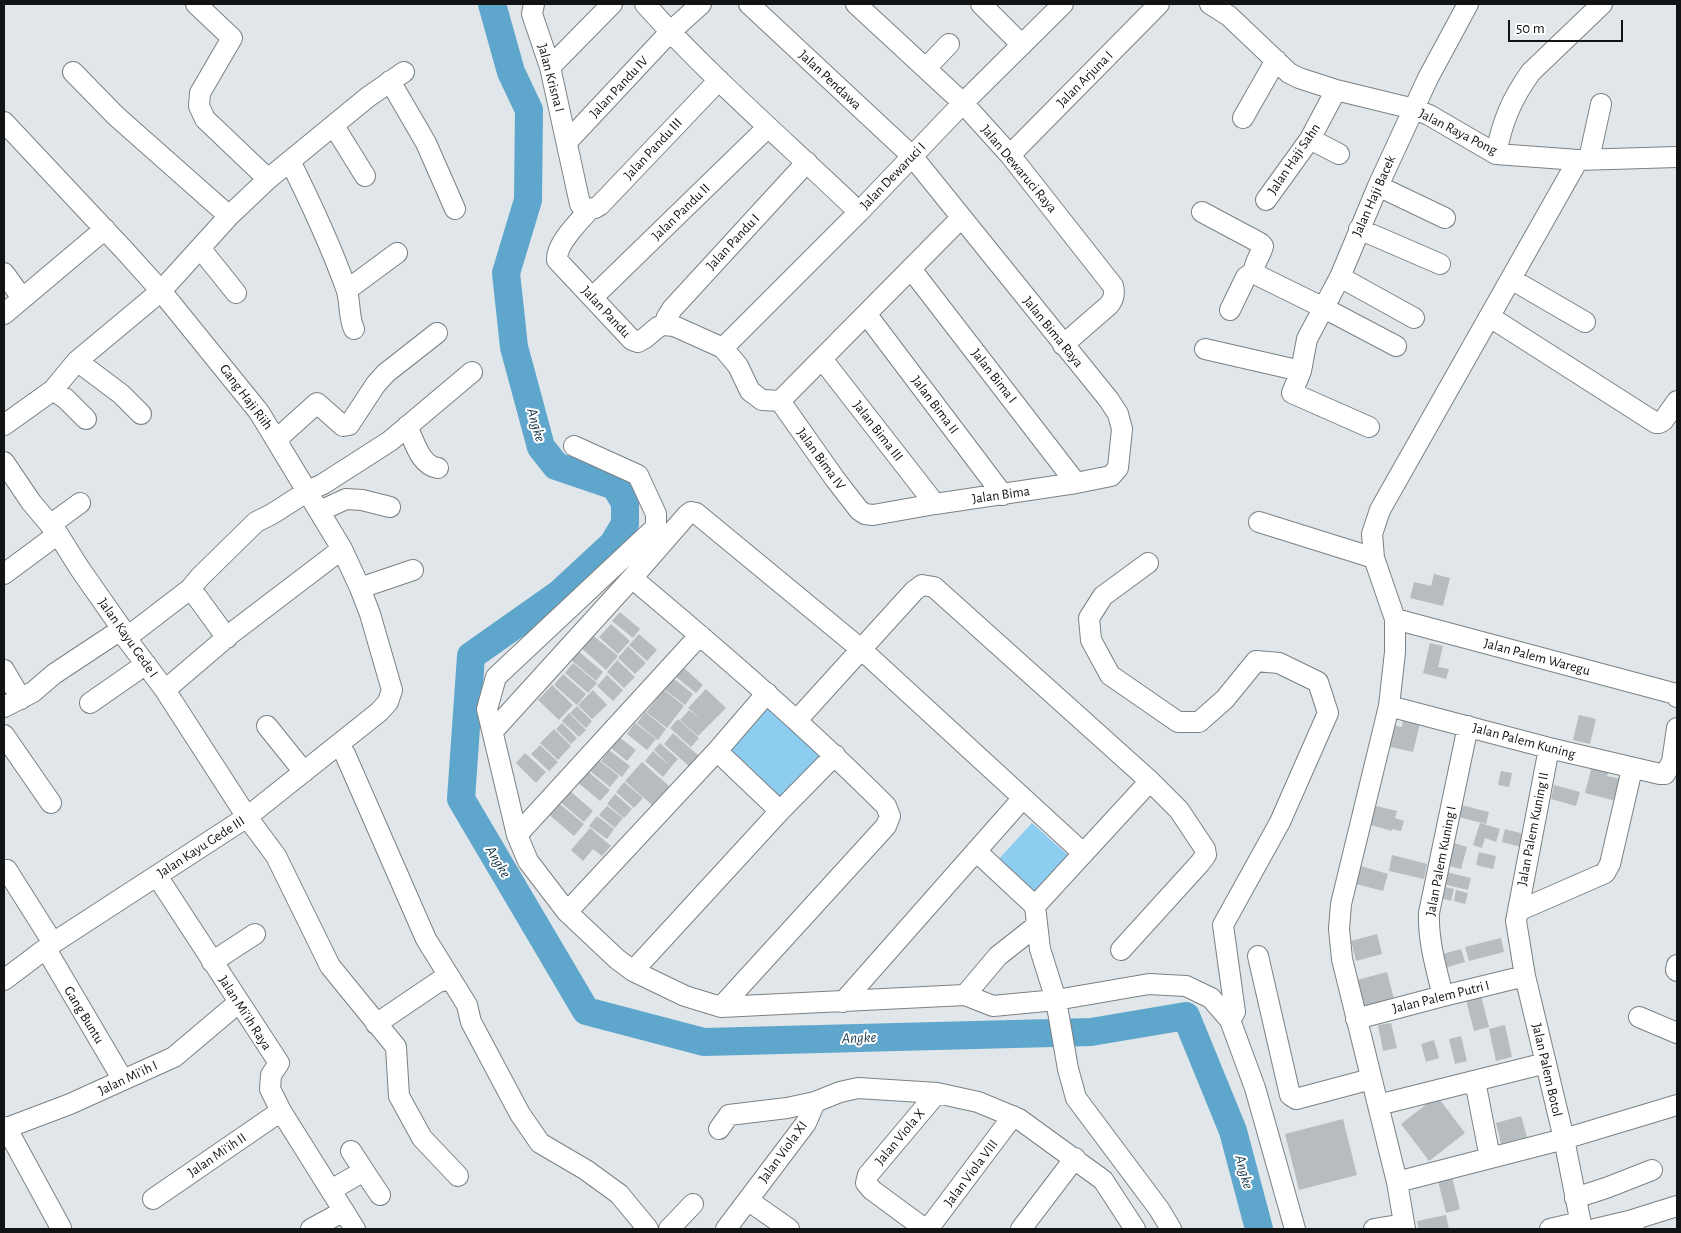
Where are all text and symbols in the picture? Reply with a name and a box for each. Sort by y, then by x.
scale bar [1511,10,1626,42]
text: 50 m [1516,21,1545,36]
street label: Jalan Krisna I [534,42,568,114]
street label: Jalan Pendawa [795,47,865,113]
street label: Jalan Arjuna I [1053,47,1117,111]
street label: Jalan Pandu IV [586,53,652,121]
street label: Jalan Raya Pong [1416,105,1500,159]
street label: Jalan Pandu III [620,115,686,183]
street label: Jalan Haji Sahn [1264,120,1324,198]
street label: Jalan Dewaruci Raya [977,122,1061,216]
street label: Jalan Dewaruci I [857,139,929,213]
street label: Jalan Haji Bacek [1349,153,1399,239]
street label: Jalan Pandu II [648,180,714,244]
street label: Jalan Pandu I [703,210,763,274]
street label: Jalan Pandu [578,283,634,341]
street label: Jalan Bima Raya [1019,293,1087,371]
street label: Jalan Bima I [968,345,1020,407]
street label: Gang Haji Riih [216,361,276,433]
street label: Jalan Bima II [908,373,962,437]
street label: Jalan Bima III [849,397,907,465]
water label: Angke [523,406,549,444]
street label: Jalan Bima IV [793,425,849,493]
street label: Jalan Bima [971,483,1031,507]
street label: Jalan Kayu Gede I [94,595,162,681]
street label: Jalan Palem Waregu [1482,635,1592,679]
street label: Jalan Palem Kuning [1471,719,1577,763]
street label: Jalan Palem Kuning II [1514,771,1552,887]
street label: Jalan Palem Kuning I [1422,805,1460,917]
street label: Jalan Kayu Gede III [154,812,248,882]
water label: Angke [481,843,515,881]
street label: Jalan Mi'ih Raya [215,973,275,1053]
street label: Jalan Palem Putri I [1391,977,1491,1017]
street label: Gang Buntu [60,983,108,1047]
street label: Jalan Palem Botol [1528,1022,1566,1118]
water label: Angke [842,1028,876,1048]
street label: Jalan Mi'ih I [96,1057,160,1099]
street label: Jalan Viola X [872,1105,928,1169]
street label: Jalan Viola XI [755,1118,811,1186]
street label: Jalan Mi'ih II [184,1129,250,1181]
street label: Jalan Viola VIII [940,1136,1002,1210]
water label: Angke [1231,1153,1257,1191]

